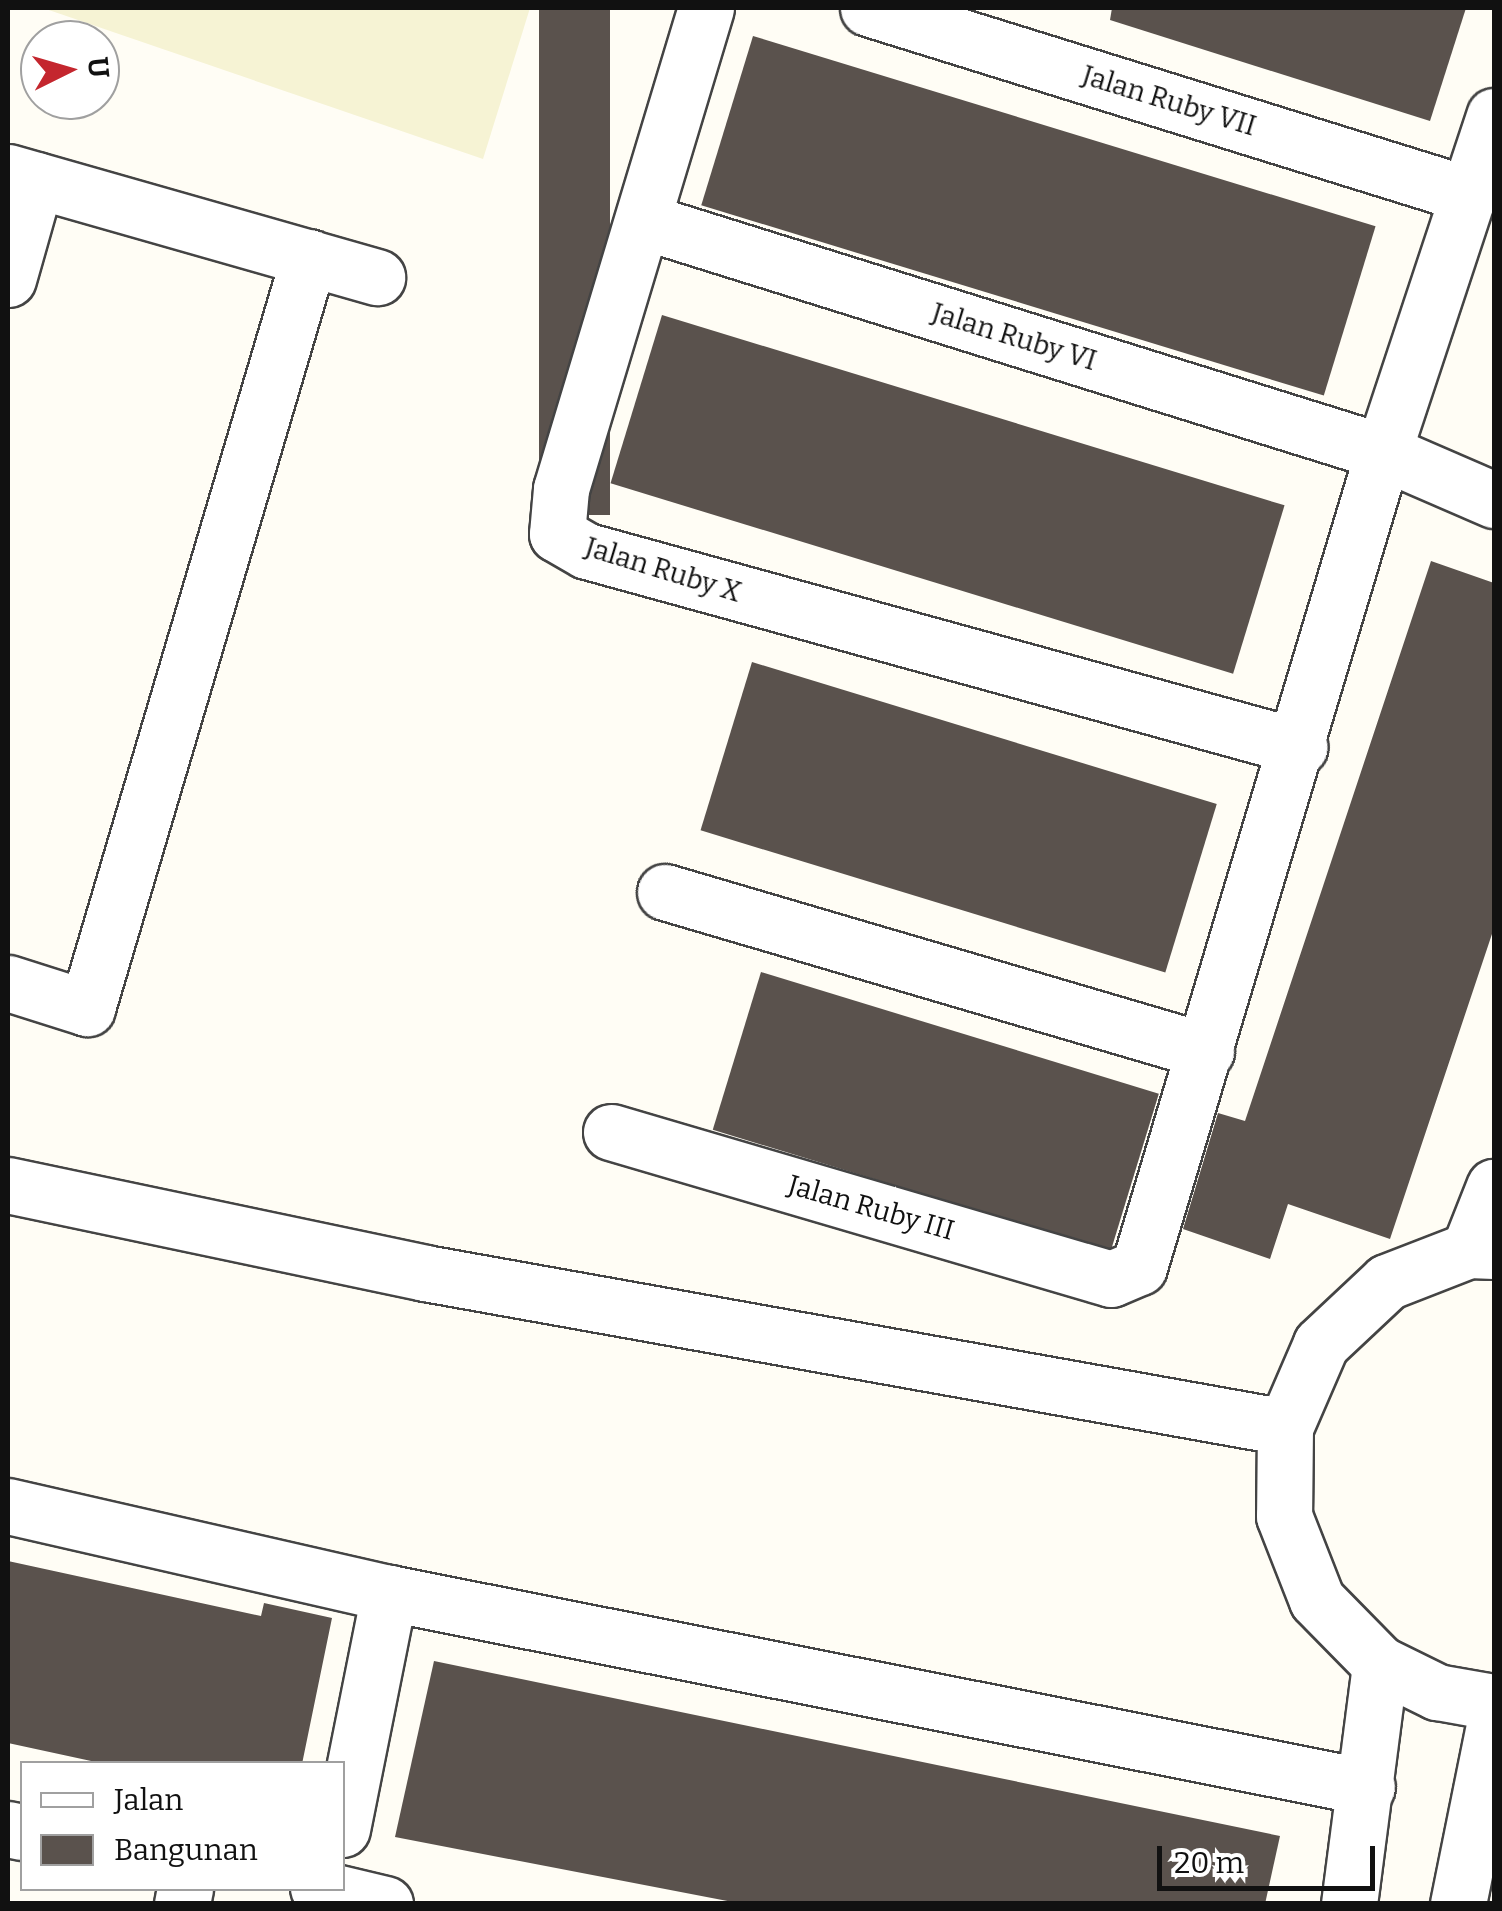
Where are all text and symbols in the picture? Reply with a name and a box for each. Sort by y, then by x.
north arrow [20,20,120,120]
text: U [81,56,116,79]
street label: Jalan Ruby VII [1078,59,1260,143]
street label: Jalan Ruby VI [928,296,1100,378]
street label: Jalan Ruby X [581,530,745,610]
street label: Jalan Ruby III [784,1168,958,1248]
legend [20,1761,345,1891]
text: Jalan [114,1782,183,1818]
scale bar [1162,1826,1380,1888]
text: Bangunan [114,1832,258,1868]
text: 20 m [1174,1845,1244,1881]

